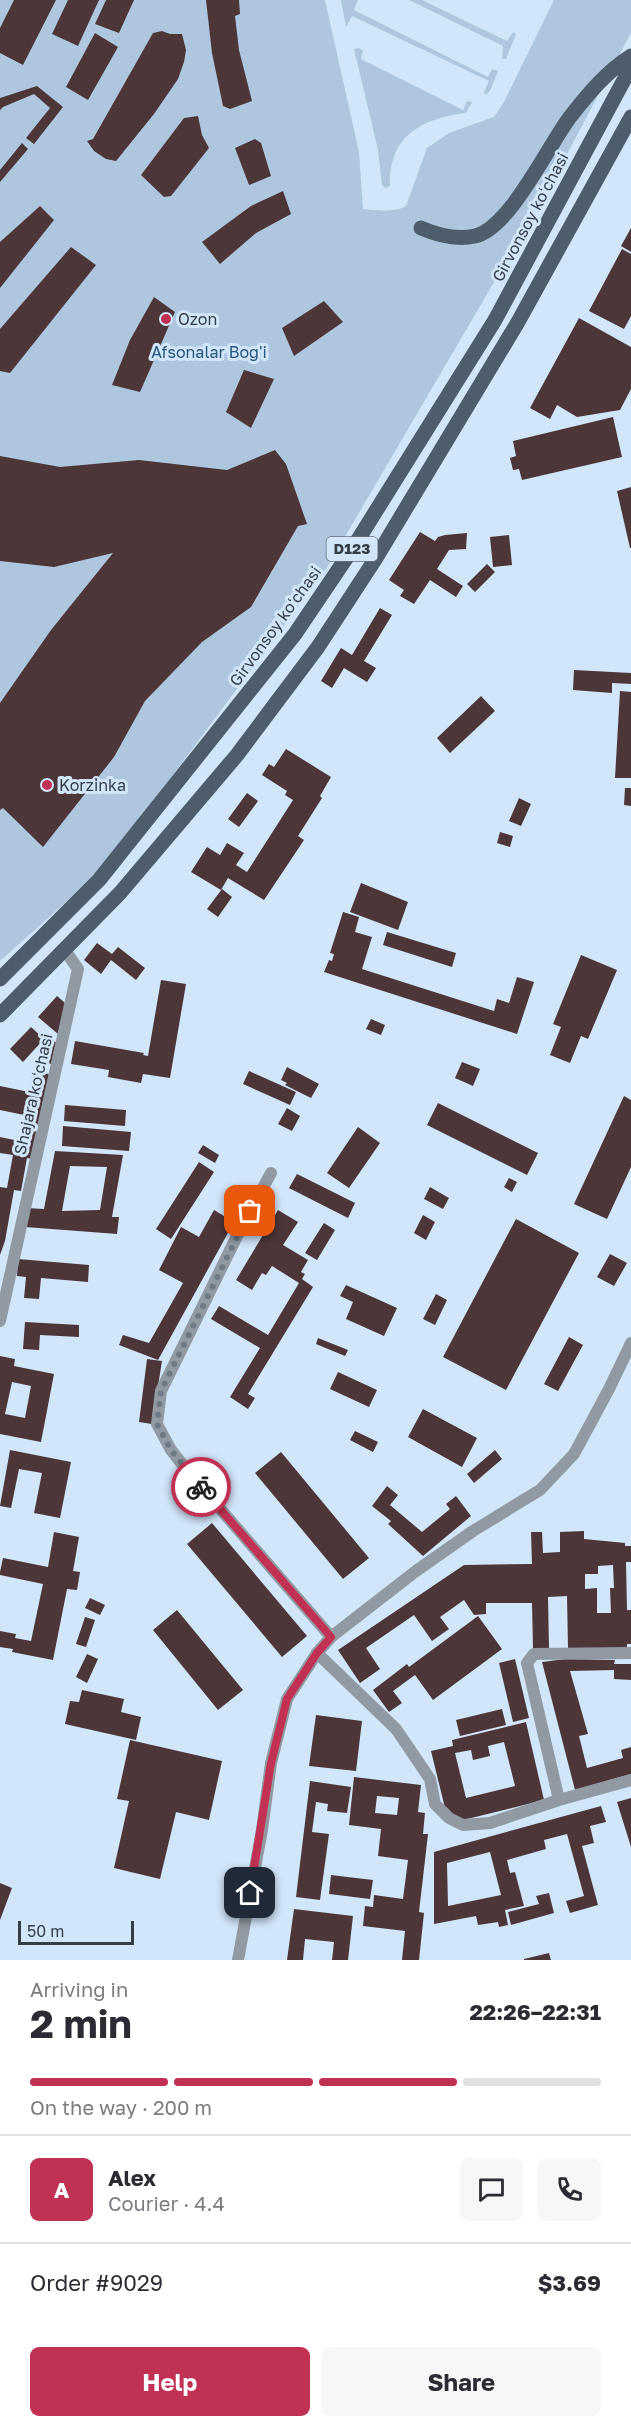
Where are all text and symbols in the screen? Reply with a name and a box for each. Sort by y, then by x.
street label: Girvonsoy koʻchasi [488,149,572,285]
place label: Ozon [178,309,217,329]
marker: Ozon [159,312,173,326]
park label: Afsonalar Bog'i [151,342,267,362]
road number: D123 [326,537,378,561]
street label: Girvonsoy koʻchasi [225,562,325,690]
place label: Korzinka [59,775,126,795]
marker: Korzinka [40,778,54,792]
street label: Shajara koʻchasi [9,1031,57,1157]
pin [224,1185,275,1236]
icon: bag [233,1194,266,1227]
courier [171,1457,231,1517]
icon: bike [185,1471,218,1504]
pin [224,1867,275,1918]
icon: home [233,1876,266,1909]
scale bar [18,1918,134,1946]
text: 50 m [27,1921,64,1941]
text: Arriving in [30,1977,128,2001]
text: 22:26–22:31 [469,1998,601,2025]
text: 2 min [30,2000,132,2047]
text: On the way · 200 m [30,2095,212,2119]
button: chat [460,2158,523,2221]
button: phone [538,2158,601,2221]
text: Alex [108,2164,156,2191]
text: A [54,2176,69,2203]
text: Courier · 4.4 [108,2191,225,2215]
text: Order #9029 [30,2269,163,2296]
text: $3.69 [538,2269,601,2296]
button: Help [30,2347,310,2416]
button: Share [322,2347,601,2416]

